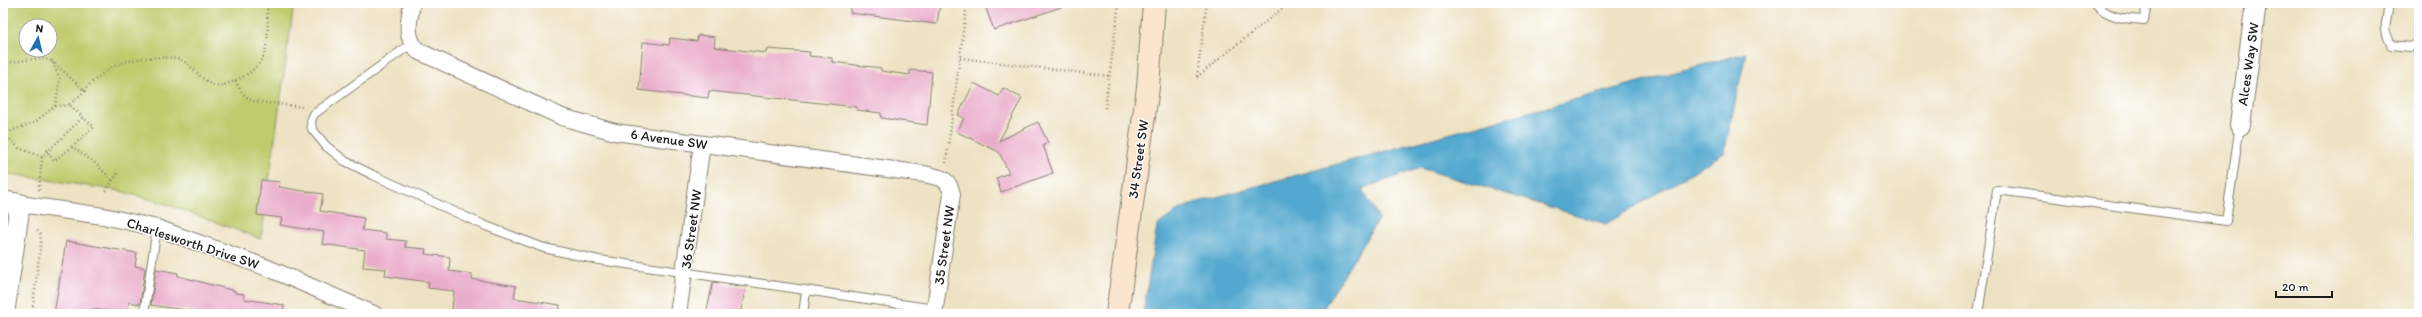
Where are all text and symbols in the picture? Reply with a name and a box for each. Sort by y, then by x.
north arrow [18,18,58,58]
street label: Alces Way SW [2234,21,2263,107]
text: N [35,22,44,36]
street label: 34 Street SW [1125,119,1152,199]
street label: 6 Avenue SW [629,126,708,153]
street label: 36 Street NW [678,188,705,270]
street label: 35 Street NW [931,204,958,286]
street label: Charlesworth Drive SW [124,214,261,273]
scale bar [2276,273,2332,299]
text: 20 m [2282,280,2309,294]

